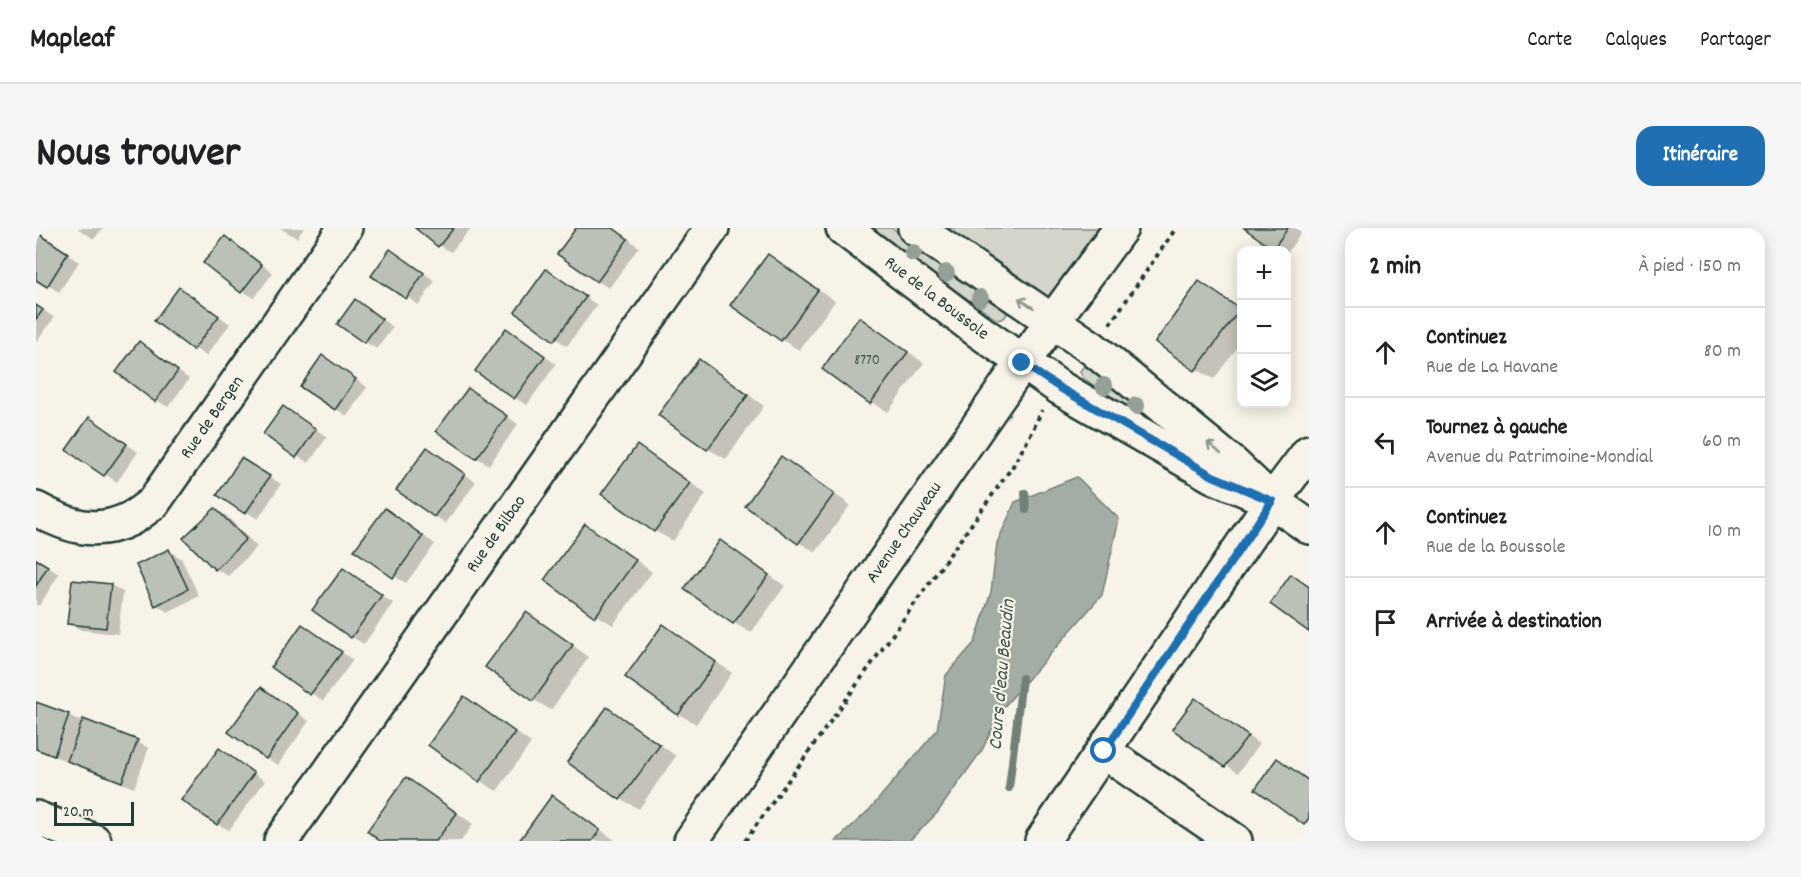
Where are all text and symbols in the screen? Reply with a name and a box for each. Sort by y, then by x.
text: Mapleaf [30,21,114,61]
text: Carte [1527,26,1572,56]
text: Calques [1605,26,1667,56]
text: Partager [1700,26,1771,56]
text: Nous trouver [36,126,240,186]
button: Itinéraire [1636,126,1765,186]
map controls [1237,246,1291,408]
button: + [1237,246,1291,300]
text: 2 min [1369,249,1421,286]
street label: Rue de la Boussole [879,251,994,347]
text: À pied · 150 m [1638,253,1741,281]
one-way arrow [1018,297,1035,309]
button: − [1237,300,1291,354]
text: Continuez [1426,323,1507,354]
icon: ahead [1369,336,1402,369]
text: 80 m [1704,338,1741,366]
route end [1008,349,1034,375]
house number: 8770 [854,350,880,372]
button: layers [1237,354,1291,408]
text: Rue de La Havane [1426,354,1558,382]
street label: Rue de Bergen [175,371,250,464]
text: Tournez à gauche [1426,413,1568,444]
icon: left [1369,426,1402,459]
text: 60 m [1702,428,1741,456]
one-way arrow [1206,441,1222,454]
text: Avenue du Patrimoine-Mondial [1426,444,1653,472]
street label: Avenue Chauveau [860,477,948,589]
street label: Rue de Bilbao [461,490,533,578]
text: Continuez [1426,503,1507,534]
icon: ahead [1369,516,1402,549]
text: 10 m [1707,518,1741,546]
text: Rue de la Boussole [1426,534,1566,562]
water label: Cours d'eau Beaudin [982,598,1024,751]
icon: arrive [1369,606,1402,639]
text: Arrivée à destination [1426,607,1602,638]
route start [1090,737,1116,763]
scale bar [54,799,134,826]
text: 20 m [63,801,93,824]

